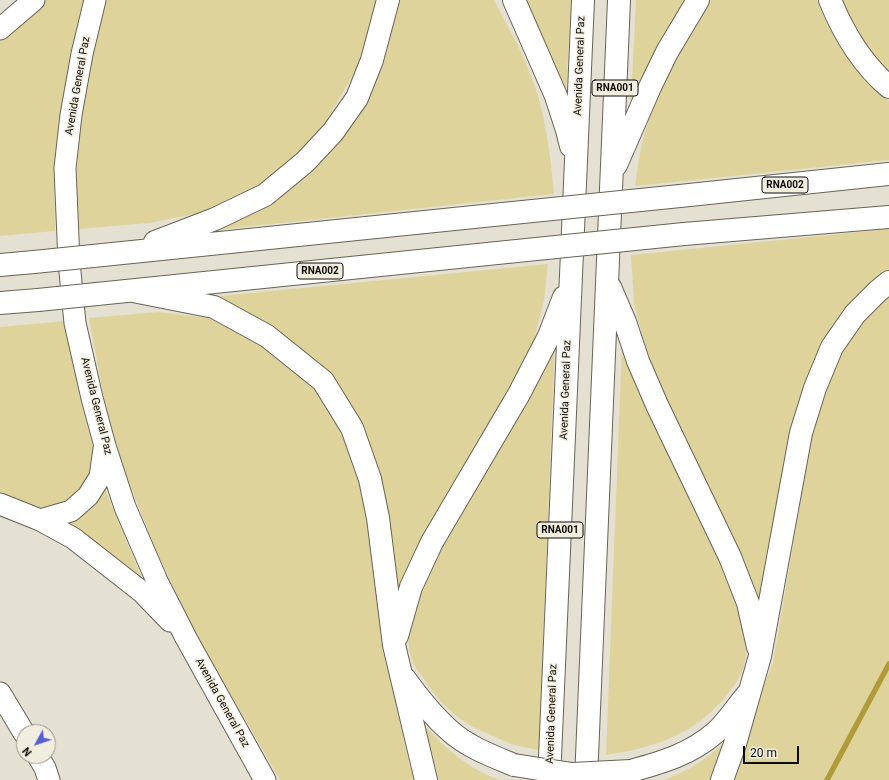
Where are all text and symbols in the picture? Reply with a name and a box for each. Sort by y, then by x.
street label: Avenida General Paz [572,16,588,116]
street label: Avenida General Paz [63,36,93,136]
road number: RNA001 [592,80,638,96]
road number: RNA002 [762,177,808,193]
road number: RNA002 [297,263,343,279]
street label: Avenida General Paz [558,340,574,440]
street label: Avenida General Paz [77,356,115,456]
road number: RNA001 [537,522,583,538]
street label: Avenida General Paz [192,656,252,750]
street label: Avenida General Paz [544,664,560,764]
north arrow [16,724,56,764]
scale bar [745,738,801,764]
text: N [20,744,35,759]
text: 20 m [750,746,777,760]

